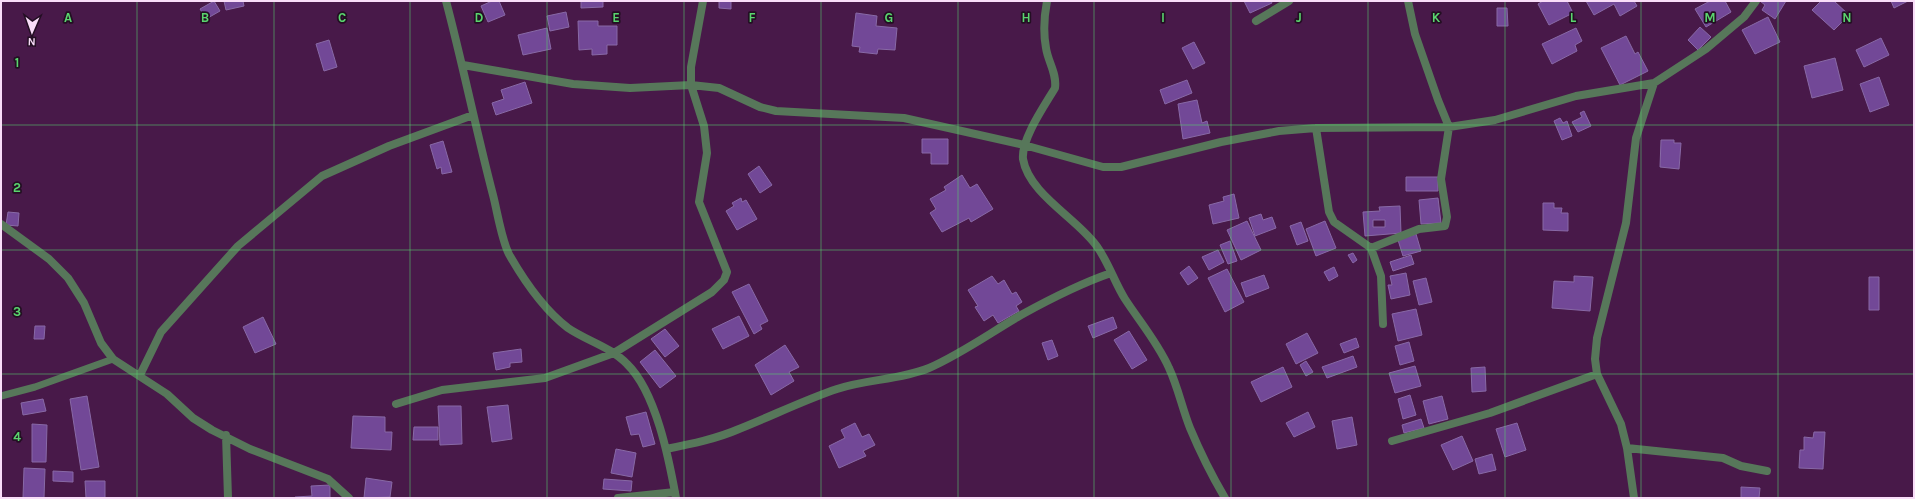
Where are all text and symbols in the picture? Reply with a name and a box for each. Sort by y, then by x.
text: A [64,10,72,25]
text: B [201,10,209,25]
text: C [338,10,346,25]
text: D [475,10,484,25]
text: E [612,10,620,25]
text: F [748,10,756,25]
text: G [885,10,893,25]
text: H [1021,10,1031,25]
text: I [1161,10,1165,25]
text: J [1296,10,1302,25]
text: K [1432,10,1441,25]
text: L [1570,10,1577,25]
text: M [1704,10,1716,25]
text: N [1842,10,1852,25]
north arrow [12,12,52,52]
text: N [27,35,36,48]
text: 1 [15,55,19,70]
text: 2 [13,180,21,195]
text: 3 [13,304,21,319]
text: 4 [13,429,21,444]

